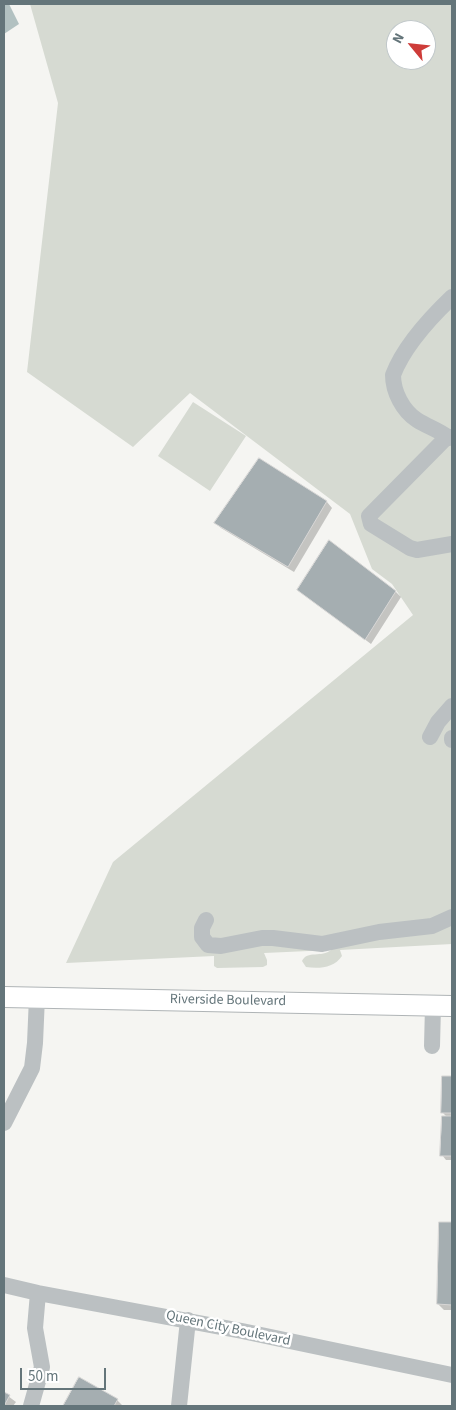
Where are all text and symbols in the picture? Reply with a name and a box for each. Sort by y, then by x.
north arrow [386,20,436,70]
text: N [388,30,410,47]
street label: Riverside Boulevard [170,992,286,1010]
street label: Queen City Boulevard [164,1308,292,1350]
scale bar [22,1358,109,1390]
text: 50 m [28,1366,58,1387]

